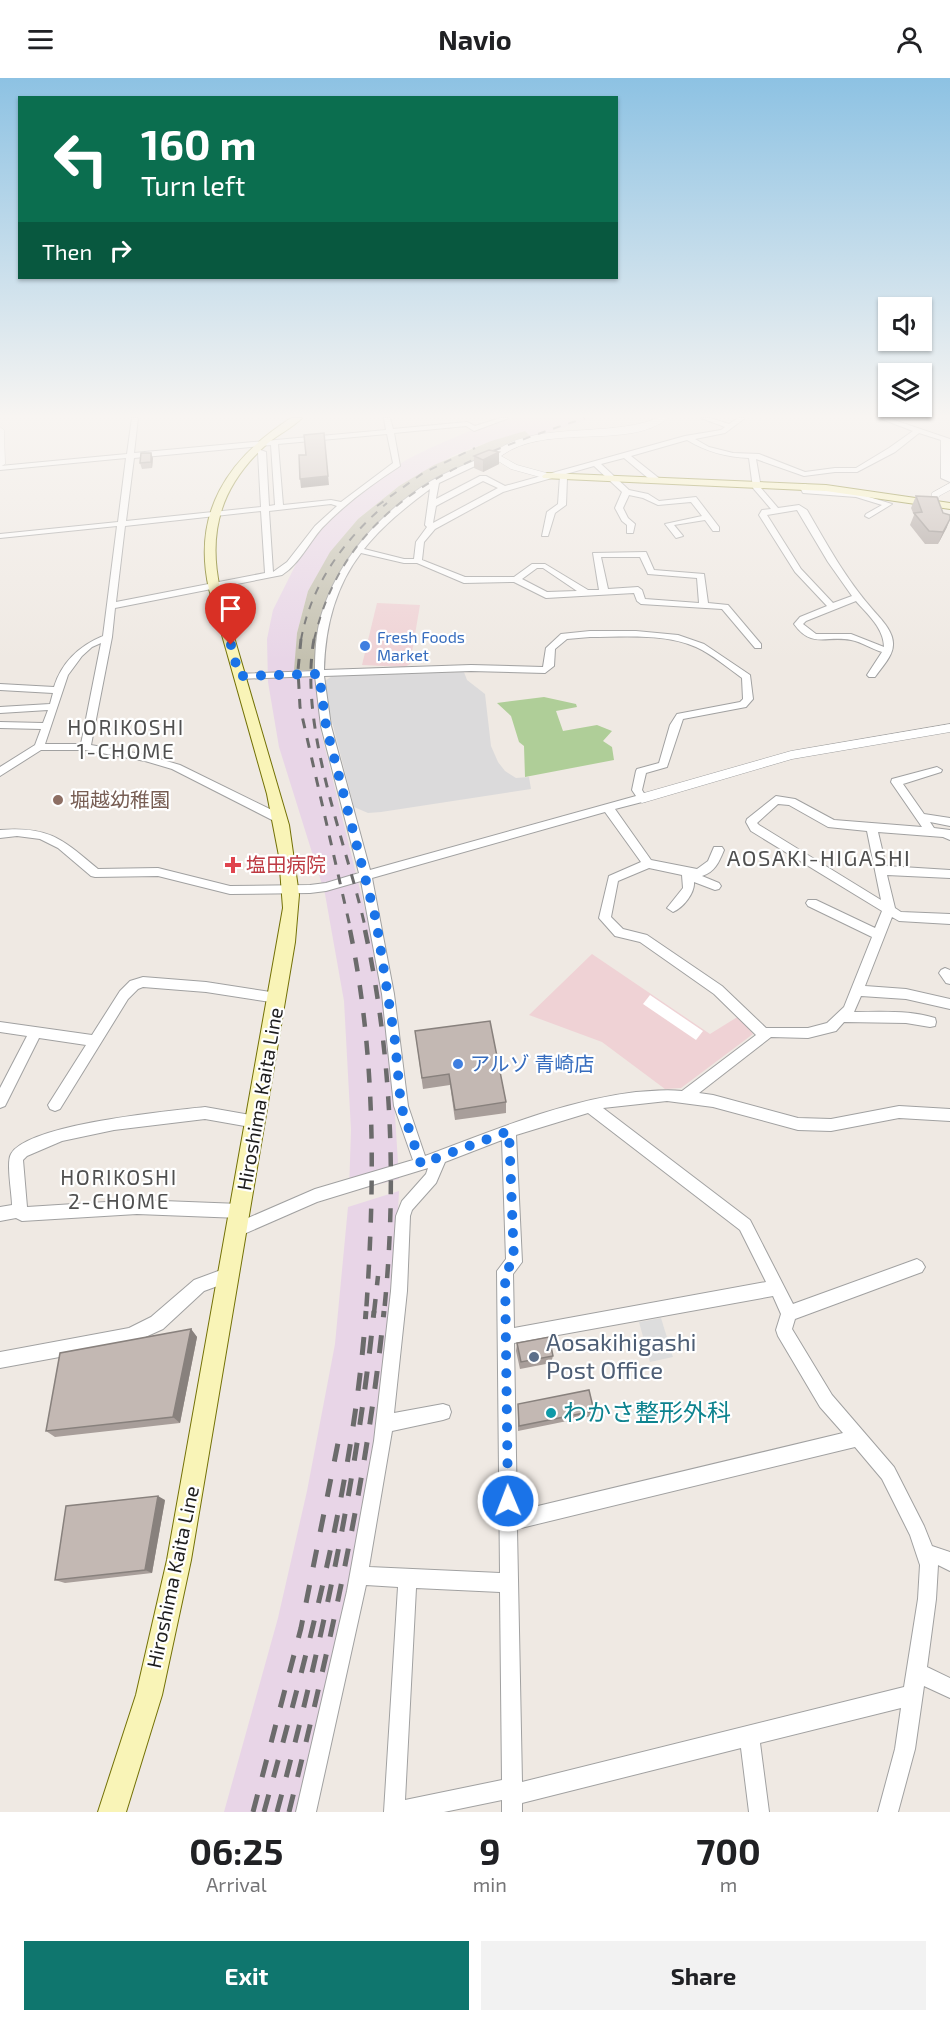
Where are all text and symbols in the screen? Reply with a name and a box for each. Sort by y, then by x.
icon: menu [24,23,57,56]
text: Navio [438,23,512,55]
icon: person [893,23,926,56]
text: 160 m [141,118,257,168]
icon: left [42,120,120,198]
text: Turn left [141,169,245,201]
icon: right [104,234,137,267]
text: Then [42,238,92,264]
map controls [878,297,932,417]
button: sound [878,297,932,351]
button: layers [878,363,932,417]
pin [205,583,256,645]
icon: arrive [214,592,247,625]
place label: Fresh Foods Market [377,627,465,664]
marker: Fresh Foods Market [358,639,372,653]
district label: HORIKOSHI 1-CHOME [67,714,185,763]
place label: 堀越幼稚園 [70,787,170,811]
marker: 堀越幼稚園 [51,793,65,807]
district label: AOSAKI-HIGASHI [727,844,911,870]
place label: 塩田病院 [246,852,326,876]
marker: 塩田病院 [224,856,242,874]
street label: Hiroshima Kaita Line [231,1005,287,1192]
place label: アルゾ 青崎店 [470,1051,594,1075]
marker: アルゾ 青崎店 [451,1057,465,1071]
district label: HORIKOSHI 2-CHOME [60,1164,178,1213]
place label: Aosakihigashi Post Office [546,1327,697,1384]
marker: Aosakihigashi Post Office [527,1350,541,1364]
place label: わかさ整形外科 [563,1397,731,1426]
marker: わかさ整形外科 [544,1406,558,1420]
position arrow [476,1469,540,1533]
street label: Hiroshima Kaita Line [141,1484,203,1670]
text: 06:25 [189,1829,283,1872]
text: 9 [479,1829,500,1872]
text: 700 [696,1829,761,1872]
text: Arrival [206,1872,267,1896]
text: min [473,1872,507,1896]
text: m [720,1872,737,1896]
button: Exit [24,1941,469,2010]
button: Share [481,1941,926,2010]

